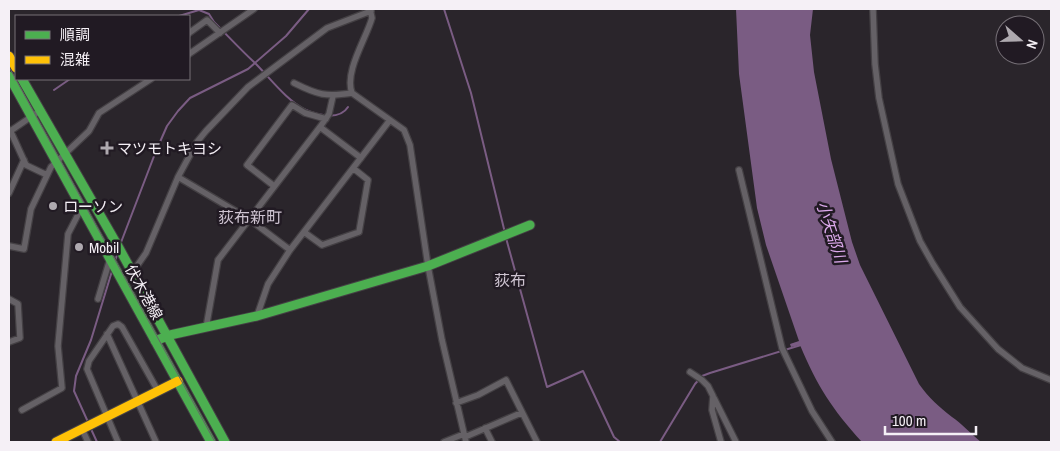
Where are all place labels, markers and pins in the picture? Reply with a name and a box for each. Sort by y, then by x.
place label: マツモトキヨシ [117,138,222,159]
marker: マツモトキヨシ [101,142,113,154]
place label: ローソン [63,196,123,217]
marker: ローソン [47,200,59,212]
place label: Mobil [89,237,119,258]
marker: Mobil [73,241,85,253]

